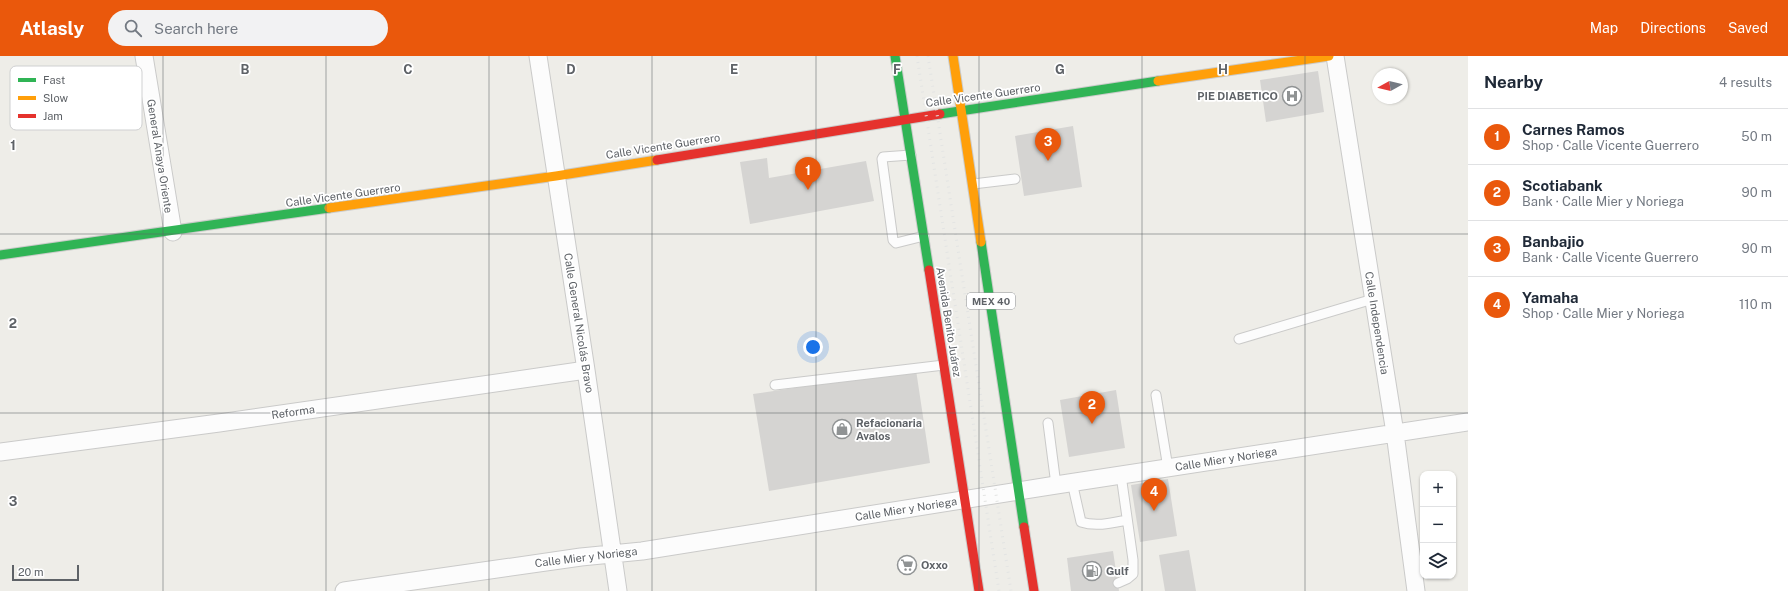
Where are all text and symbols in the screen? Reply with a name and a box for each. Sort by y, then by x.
search box [108,10,388,46]
text: Atlasly [20,17,84,39]
icon: search [122,17,144,39]
text: Search here [154,20,238,37]
text: Map [1590,20,1618,36]
text: Directions [1640,20,1706,36]
text: Saved [1728,20,1768,36]
text: B [241,62,250,77]
text: C [403,62,413,77]
text: D [566,62,576,77]
text: E [730,62,738,77]
text: F [893,62,901,77]
text: G [1055,62,1065,77]
text: H [1218,62,1228,77]
legend [10,66,142,130]
north arrow [1372,68,1408,104]
text: Nearby [1484,72,1543,92]
text: Fast [43,74,65,86]
text: 4 results [1719,75,1772,90]
street label: Calle Vicente Guerrero [925,81,1041,109]
hospital icon: PIE DIABETICO [1281,85,1303,107]
place label: PIE DIABETICO [1197,90,1278,102]
text: Slow [43,92,69,104]
street label: General Anaya Oriente [145,98,175,214]
text: Jam [43,110,63,122]
text: Carnes Ramos [1522,121,1625,138]
pin: 3 [1035,128,1061,161]
text: 1 [1494,129,1500,144]
text: 50 m [1741,129,1772,144]
street label: Calle Vicente Guerrero [605,131,721,161]
text: 1 [10,138,16,153]
text: Shop · Calle Vicente Guerrero [1522,138,1699,153]
pin: 1 [795,157,821,190]
text: Scotiabank [1522,177,1603,194]
street label: Calle Vicente Guerrero [285,181,401,209]
text: 2 [1493,185,1501,200]
text: 90 m [1742,185,1772,200]
text: Bank · Calle Mier y Noriega [1522,194,1684,209]
text: Banbajio [1522,233,1584,250]
text: 3 [1493,241,1501,256]
text: 90 m [1742,241,1772,256]
text: Bank · Calle Vicente Guerrero [1522,250,1699,265]
street label: Calle General Nicolás Bravo [562,252,596,394]
street label: Avenida Benito Juárez [934,266,964,378]
street label: Calle Independencia [1363,271,1391,375]
text: Yamaha [1522,289,1579,306]
road number: MEX 40 [967,293,1015,309]
text: 4 [1493,297,1501,312]
text: 110 m [1739,297,1772,312]
text: Shop · Calle Mier y Noriega [1522,306,1684,321]
text: 2 [9,316,17,331]
your location [803,337,823,357]
pin: 2 [1079,391,1105,424]
street label: Reforma [271,403,315,421]
place label: Refacionaria Avalos [856,417,922,442]
shop icon: Refacionaria Avalos [831,418,853,440]
street label: Calle Mier y Noriega [1174,445,1278,473]
map controls [1420,471,1456,579]
button: + [1420,471,1456,507]
pin: 4 [1141,478,1167,511]
text: 3 [9,494,18,509]
street label: Calle Mier y Noriega [854,495,958,523]
button: − [1420,507,1456,543]
button: layers [1420,543,1456,579]
street label: Calle Mier y Noriega [534,545,638,569]
supermarket icon: Oxxo [896,554,918,576]
place label: Oxxo [921,559,948,571]
fuel station icon: Gulf [1081,560,1103,582]
scale bar [12,563,79,582]
place label: Gulf [1106,565,1129,577]
text: 20 m [18,566,43,578]

